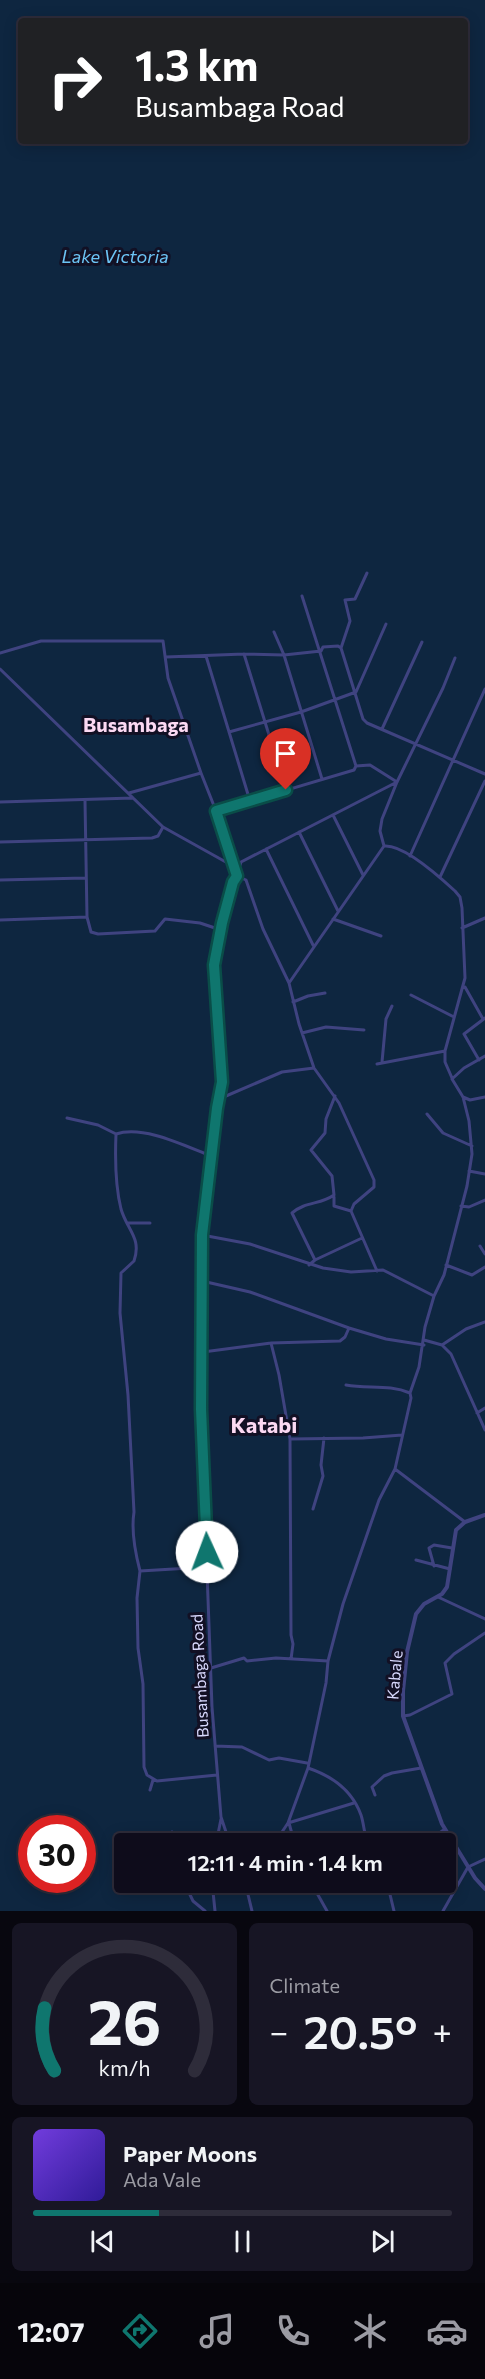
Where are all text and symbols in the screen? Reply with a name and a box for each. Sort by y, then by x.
text: 1.3 km [135,38,258,90]
icon: right [36,42,114,120]
text: Busambaga Road [135,90,344,123]
water label: Lake Victoria [61,245,169,267]
district label: Busambaga [83,712,189,736]
pin [260,728,311,790]
icon: arrive [269,737,302,770]
district label: Katabi [230,1411,298,1438]
position arrow [175,1520,239,1584]
street label: Busambaga Road [186,1614,212,1738]
street label: Kabale [382,1650,406,1700]
speed limit sign: 30 [18,1815,96,1893]
text: 12:11 · 4 min · 1.4 km [187,1849,383,1876]
text: Climate [270,1973,340,1997]
text: 26 [87,1982,161,2058]
text: 20.5° [303,2003,417,2058]
text: − [270,2010,288,2051]
text: + [433,2010,452,2051]
text: km/h [98,2054,150,2080]
text: Paper Moons [123,2140,257,2167]
text: Ada Vale [123,2167,201,2191]
icon: previous [86,2225,119,2258]
icon: pause [226,2225,259,2258]
icon: next [366,2225,399,2258]
icon: directions [119,2310,161,2352]
icon: music [196,2310,238,2352]
icon: phone [272,2310,314,2352]
icon: climate [349,2310,391,2352]
icon: car [426,2310,468,2352]
text: 12:07 [17,2315,85,2348]

